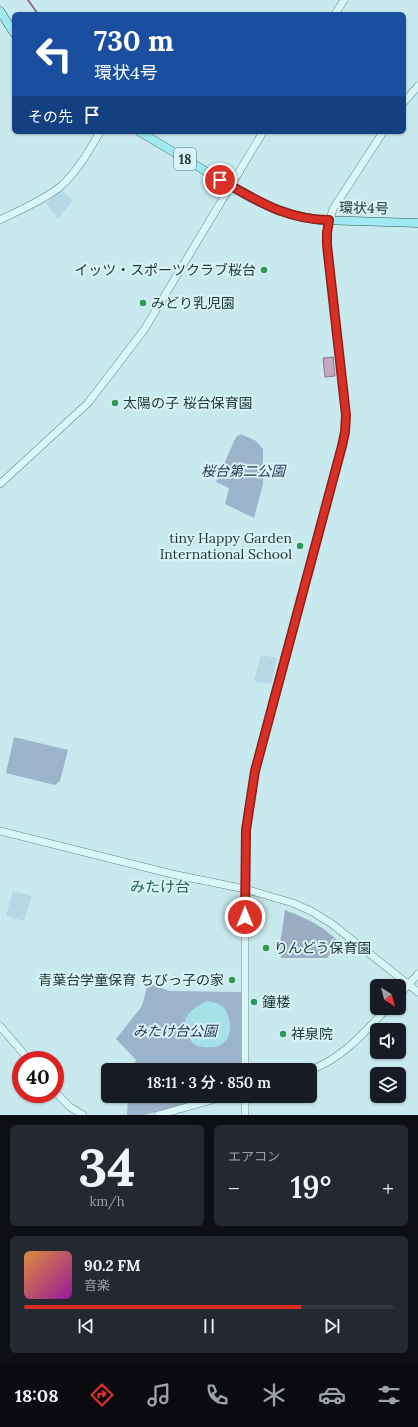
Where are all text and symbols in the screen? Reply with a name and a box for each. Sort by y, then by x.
text: 730 m [94,23,174,59]
icon: left [28,28,80,80]
text: 環状4号 [94,61,158,84]
icon: arrive [81,104,103,126]
text: その先 [28,107,73,126]
road number: 18 [174,148,196,170]
pin [203,163,237,197]
icon: arrive [209,169,231,191]
street label: 環状4号 [339,199,389,217]
place label: イッツ・スポーツクラブ桜台 [74,261,256,279]
marker: イッツ・スポーツクラブ桜台 [259,265,269,275]
place label: みどり乳児園 [151,294,235,312]
marker: みどり乳児園 [138,298,148,308]
place label: 太陽の子 桜台保育園 [123,394,253,412]
marker: 太陽の子 桜台保育園 [110,398,120,408]
park label: 桜台第二公園 [201,462,287,480]
place label: tiny Happy Garden International School [160,529,292,563]
marker: tiny Happy Garden International School [295,541,305,551]
district label: みたけ台 [130,877,190,896]
position arrow [224,896,266,938]
place label: りんどう保育園 [274,939,372,957]
marker: りんどう保育園 [261,943,271,953]
place label: 青葉台学童保育 ちびっ子の家 [38,971,224,989]
marker: 青葉台学童保育 ちびっ子の家 [227,975,237,985]
north arrow [370,979,406,1015]
map controls [370,979,406,1103]
place label: 鐘楼 [262,993,291,1011]
marker: 鐘楼 [249,997,259,1007]
park label: みたけ台公園 [133,1022,219,1040]
button: sound [370,1023,406,1059]
place label: 祥泉院 [291,1025,333,1043]
marker: 祥泉院 [278,1029,288,1039]
speed limit sign: 40 [12,1051,64,1103]
button: layers [370,1067,406,1103]
text: 18:11 · 3 分 · 850 m [147,1073,271,1092]
text: 34 [78,1134,136,1200]
text: エアコン [228,1148,280,1165]
text: 19° [291,1168,331,1206]
text: − [228,1174,240,1202]
text: + [382,1174,394,1202]
text: km/h [89,1193,125,1210]
text: 90.2 FM [84,1256,141,1275]
text: 音楽 [84,1277,110,1294]
icon: previous [75,1315,97,1337]
icon: pause [198,1315,220,1337]
icon: next [321,1315,343,1337]
icon: directions [88,1381,116,1409]
icon: music [145,1381,173,1409]
icon: phone [203,1381,231,1409]
icon: climate [260,1381,288,1409]
icon: car [318,1381,346,1409]
icon: filters [375,1381,403,1409]
text: 18:08 [15,1384,59,1407]

